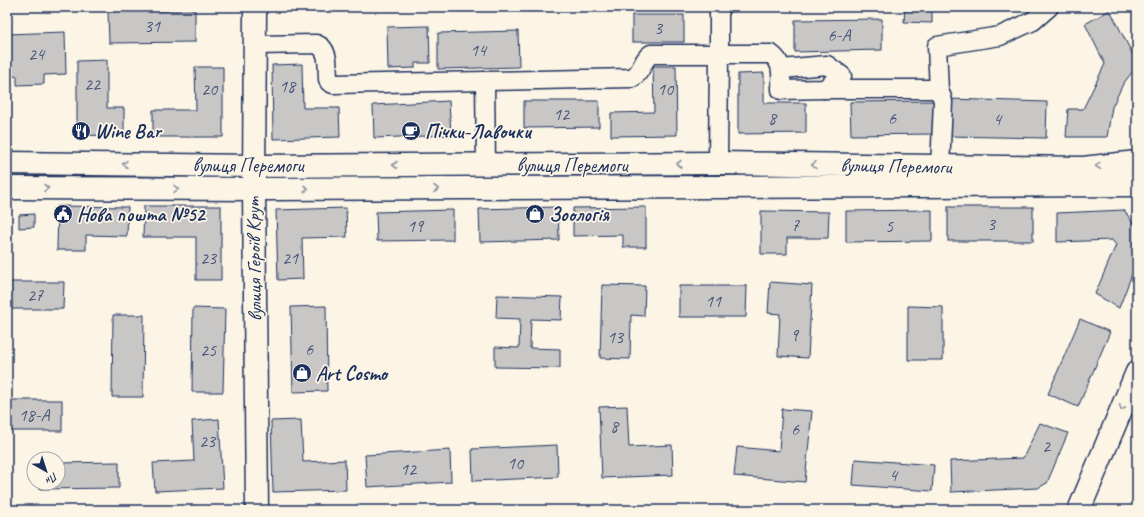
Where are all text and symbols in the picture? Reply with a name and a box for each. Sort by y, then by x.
house number: 31 [144,15,161,37]
house number: 3 [654,17,664,39]
house number: 6-А [827,24,851,46]
house number: 14 [470,39,488,61]
house number: 24 [28,43,46,65]
house number: 22 [84,73,102,95]
house number: 18 [279,75,297,97]
house number: 20 [201,78,219,100]
house number: 10 [657,78,675,100]
house number: 12 [553,103,571,125]
house number: 8 [768,107,778,129]
house number: 6 [888,107,897,129]
house number: 4 [993,108,1003,130]
place label: Wine Bar [95,119,163,144]
place label: Пічки-Лавочки [425,119,533,144]
restaurant icon: Wine Bar [70,120,92,142]
cafe icon: Пічки-Лавочки [400,120,422,142]
street label: вулиця Перемоги [192,153,305,178]
street label: вулиця Перемоги [516,153,629,178]
street label: вулиця Перемоги [840,153,953,179]
one-way arrow [122,160,128,169]
one-way arrow [676,160,682,168]
one-way arrow [392,161,398,169]
one-way arrow [811,161,817,169]
one-way arrow [1095,161,1101,170]
one-way arrow [43,184,49,192]
one-way arrow [173,185,179,193]
one-way arrow [303,185,309,193]
one-way arrow [433,185,439,193]
street label: вулиця Героїв Крут [240,196,268,322]
place label: Нова пошта №52 [77,202,207,227]
place label: Зоологія [549,202,610,227]
public building icon: Нова пошта №52 [52,203,74,225]
shop icon: Зоологія [524,203,546,225]
house number: 3 [987,213,997,235]
house number: 7 [791,214,800,236]
house number: 19 [407,215,425,237]
house number: 5 [885,215,894,237]
house number: 23 [200,247,218,269]
house number: 21 [282,247,299,269]
house number: 27 [27,284,44,306]
house number: 11 [705,290,722,312]
house number: 9 [790,324,800,346]
house number: 13 [607,326,625,348]
house number: 6 [305,338,314,360]
house number: 25 [200,339,217,361]
place label: Art Cosmo [316,361,389,386]
shop icon: Art Cosmo [291,362,313,384]
one-way arrow [1119,403,1127,411]
house number: 18-А [18,404,51,426]
house number: 8 [610,415,620,437]
house number: 6 [791,418,800,440]
house number: 23 [199,430,217,452]
house number: 2 [1042,435,1052,457]
north arrow [26,451,66,491]
house number: 10 [507,452,525,474]
house number: 12 [400,458,418,480]
house number: 4 [889,464,899,486]
text: Пн [43,470,61,489]

